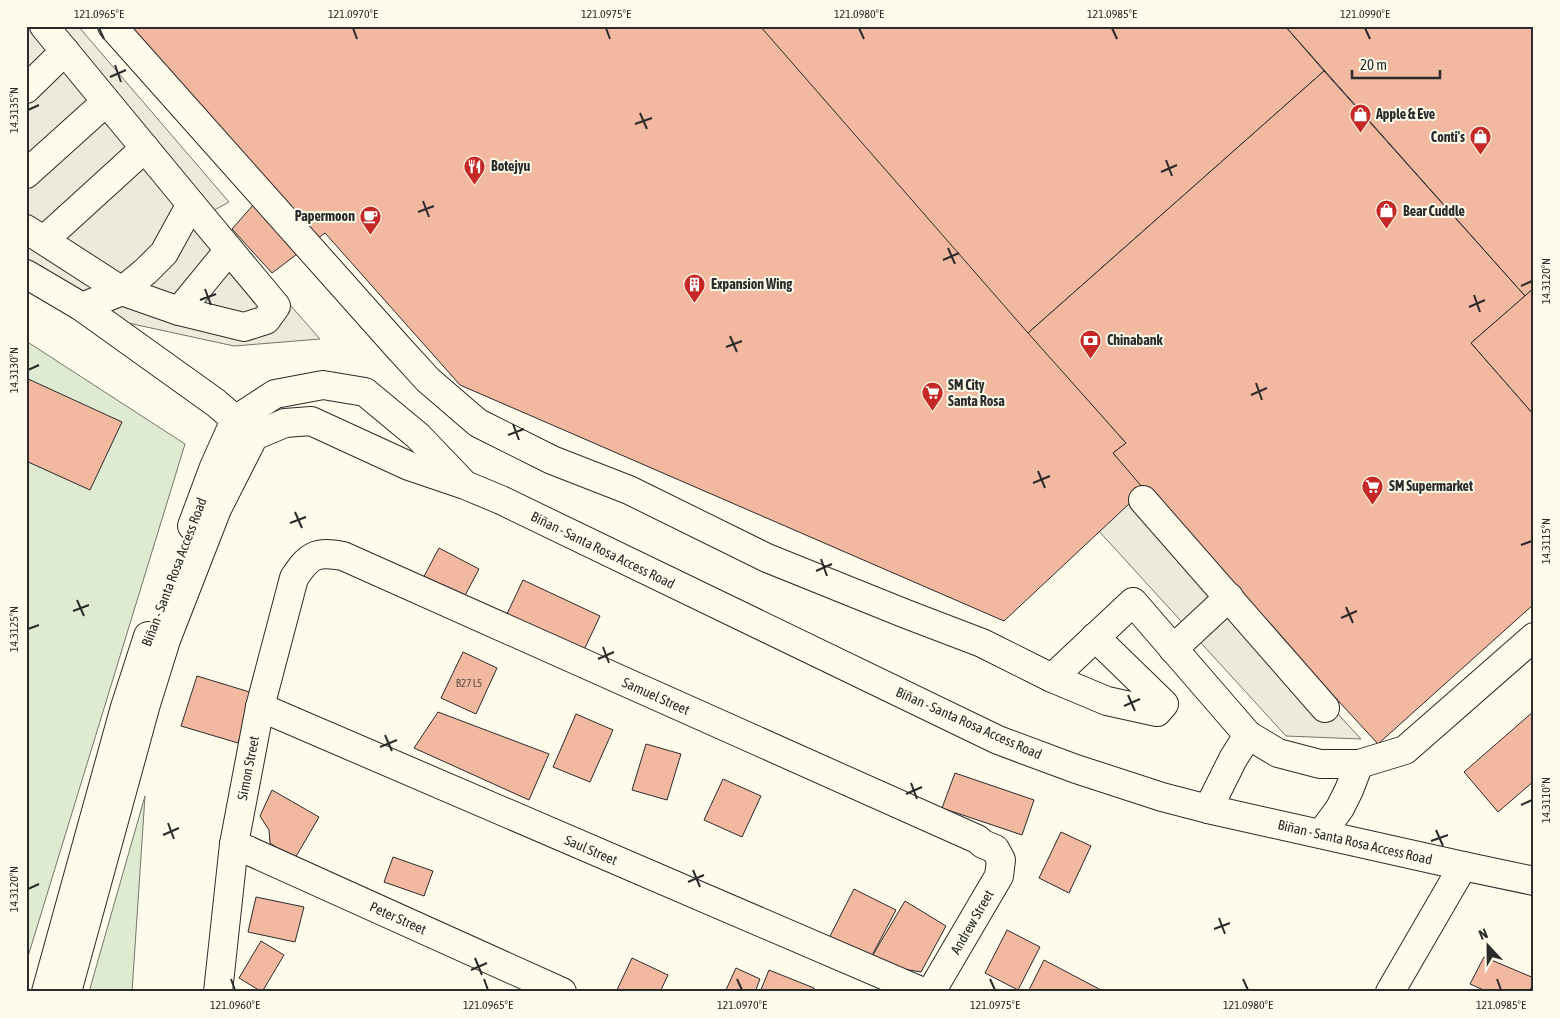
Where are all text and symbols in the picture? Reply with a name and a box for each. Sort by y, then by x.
text: 121.0965°E [74,7,124,21]
text: 121.0970°E [328,7,378,21]
text: 121.0975°E [581,7,631,21]
text: 121.0980°E [834,7,884,21]
text: 121.0985°E [1087,7,1137,21]
text: 121.0990°E [1340,7,1390,21]
scale bar [1352,48,1440,80]
text: 20 m [1360,56,1387,73]
text: 14.3135°N [7,87,21,133]
shop icon: Apple & Eve [1348,102,1372,133]
place label: Apple & Eve [1375,106,1435,122]
shop icon: Conti's [1469,125,1493,156]
place label: Conti's [1431,129,1465,145]
restaurant icon: Botejyu [463,154,487,185]
place label: Botejyu [491,158,530,174]
shop icon: Bear Cuddle [1375,199,1399,230]
place label: Bear Cuddle [1403,203,1465,219]
cafe icon: Papermoon [359,204,383,235]
place label: Papermoon [295,208,355,224]
text: 14.3120°N [1539,258,1553,304]
building icon: Expansion Wing [683,272,707,303]
place label: Expansion Wing [711,276,793,292]
bank icon: Chinabank [1079,328,1103,359]
place label: Chinabank [1107,332,1164,348]
text: 14.3130°N [7,347,21,393]
place label: SM City Santa Rosa [948,377,1005,409]
supermarket icon: SM City Santa Rosa [920,381,944,412]
supermarket icon: SM Supermarket [1361,474,1385,505]
place label: SM Supermarket [1389,478,1473,494]
street label: Biñan - Santa Rosa Access Road [138,495,210,649]
street label: Biñan - Santa Rosa Access Road [528,508,678,592]
text: 14.3115°N [1539,518,1553,564]
text: 14.3125°N [7,606,21,652]
street label: Samuel Street [620,674,692,718]
house number: B27 L5 [456,677,482,689]
street label: Biñan - Santa Rosa Access Road [894,684,1044,762]
street label: Simon Street [234,734,262,802]
text: 14.3110°N [1539,777,1553,823]
street label: Biñan - Santa Rosa Access Road [1276,816,1434,868]
street label: Saul Street [562,832,620,868]
text: 14.3120°N [7,866,21,912]
street label: Andrew Street [947,887,997,957]
street label: Peter Street [367,898,429,938]
north arrow [1462,920,1512,970]
text: N [1476,925,1490,943]
text: 121.0960°E [210,998,260,1012]
text: 121.0965°E [463,998,513,1012]
text: 121.0970°E [717,998,767,1012]
text: 121.0975°E [970,998,1020,1012]
text: 121.0980°E [1223,998,1273,1012]
text: 121.0985°E [1476,998,1526,1012]

